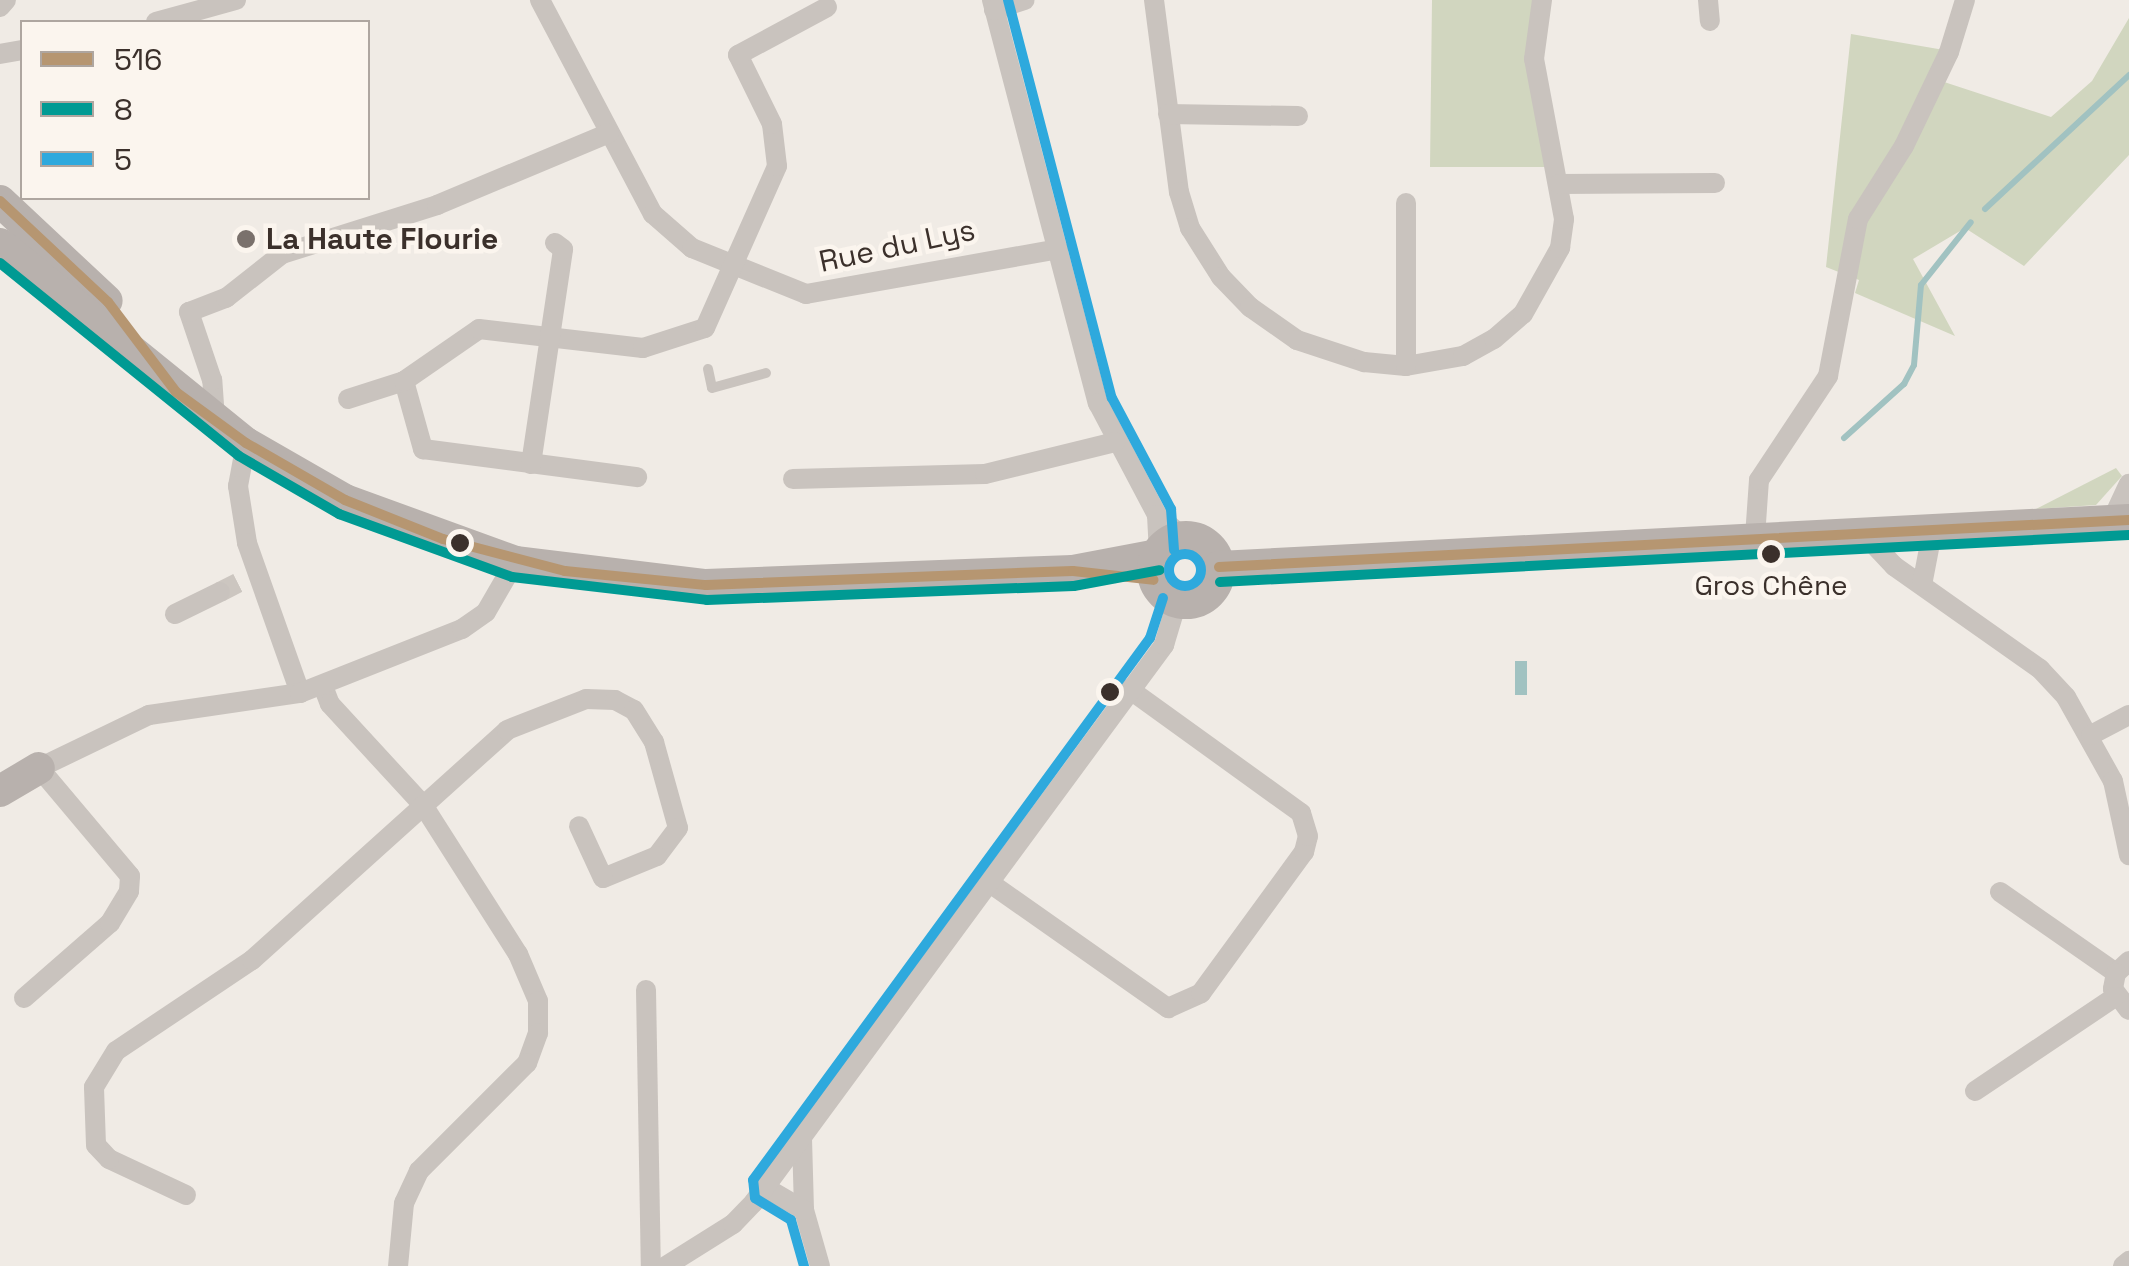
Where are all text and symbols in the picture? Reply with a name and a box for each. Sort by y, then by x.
legend [20,20,370,200]
text: 516 [114,40,162,79]
text: 8 [114,90,133,129]
text: 5 [114,140,132,179]
street label: Rue du Lys [816,212,978,280]
place label: La Haute Flourie [266,221,498,257]
marker: La Haute Flourie [235,228,257,250]
unlabelled marker [450,533,470,553]
marker: Gros Chêne [1761,544,1781,564]
place label: Gros Chêne [1694,568,1848,602]
unlabelled marker [1100,682,1120,702]

